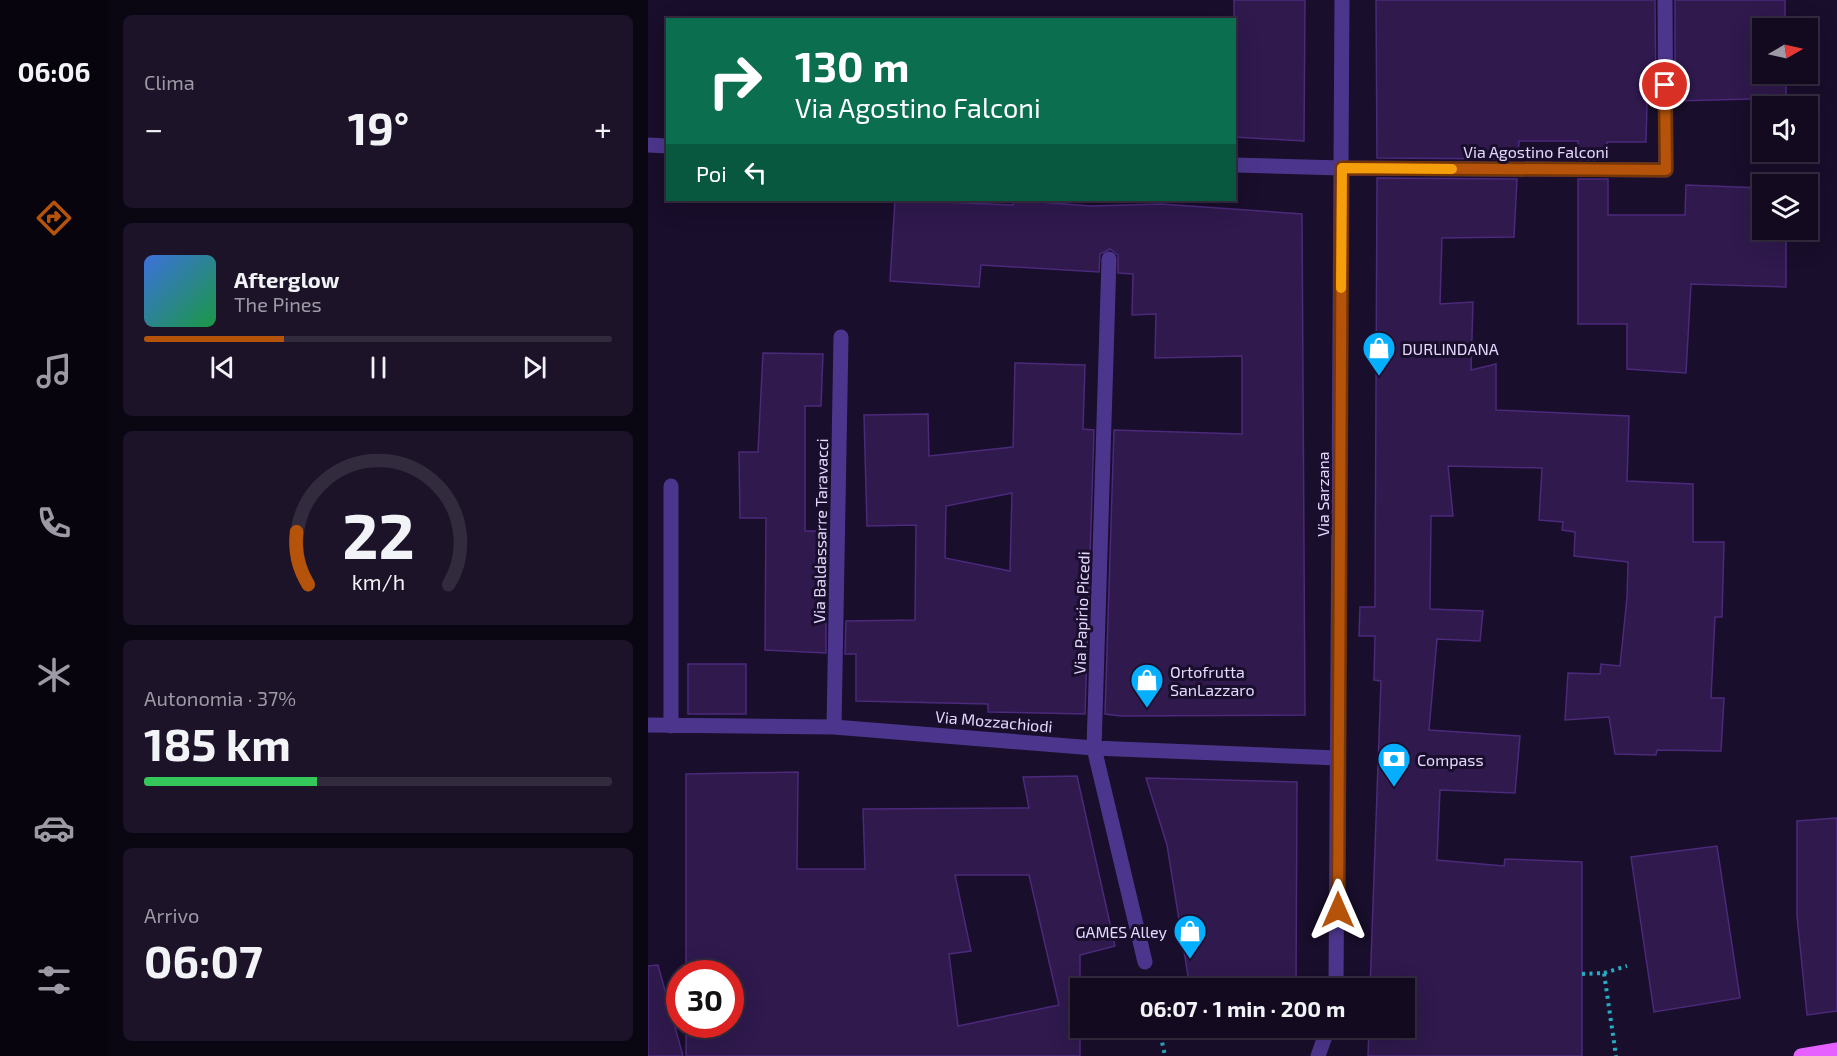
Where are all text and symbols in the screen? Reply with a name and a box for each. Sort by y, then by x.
north arrow [1752,18,1818,84]
map controls [1752,18,1818,240]
text: 130 m [795,40,910,90]
icon: right [696,42,774,120]
text: 06:06 [18,55,90,87]
pin [1639,59,1690,110]
icon: arrive [1648,68,1681,101]
text: Clima [144,70,195,94]
text: Via Agostino Falconi [795,91,1041,123]
button: sound [1752,96,1818,162]
text: 19° [348,100,409,154]
text: − [144,108,163,148]
text: + [594,108,612,148]
street label: Via Agostino Falconi [1463,142,1609,161]
icon: left [739,156,772,189]
text: Poi [696,160,727,186]
button: layers [1752,174,1818,240]
icon: directions [33,197,75,239]
text: Afterglow [234,266,339,292]
text: The Pines [234,292,322,316]
shop icon: DURLINDANA [1361,330,1397,377]
place label: DURLINDANA [1402,339,1499,358]
icon: music [33,350,75,392]
icon: previous [206,351,239,384]
icon: pause [362,351,395,384]
icon: next [518,351,551,384]
street label: Via Baldassarre Taravacci [809,438,831,624]
street label: Via Sarzana [1313,451,1332,537]
text: 22 [342,497,414,572]
icon: phone [33,502,75,544]
street label: Via Papirio Picedi [1069,551,1093,675]
text: km/h [351,569,405,594]
icon: climate [33,654,75,696]
shop icon: Ortofrutta SanLazzaro [1129,662,1165,709]
place label: Ortofrutta SanLazzaro [1170,662,1254,699]
text: Autonomia · 37% [144,686,296,710]
street label: Via Mozzachiodi [935,706,1053,736]
text: 185 km [144,716,291,770]
bank icon: Compass [1376,741,1412,788]
place label: Compass [1417,750,1484,769]
icon: car [33,807,75,849]
position arrow [1306,878,1370,942]
text: Arrivo [144,903,199,927]
shop icon: GAMES Alley [1172,913,1208,960]
place label: GAMES Alley [1075,922,1168,941]
text: 06:07 [144,933,263,987]
icon: filters [33,959,75,1001]
speed limit sign: 30 [666,960,744,1038]
text: 06:07 · 1 min · 200 m [1140,995,1345,1021]

